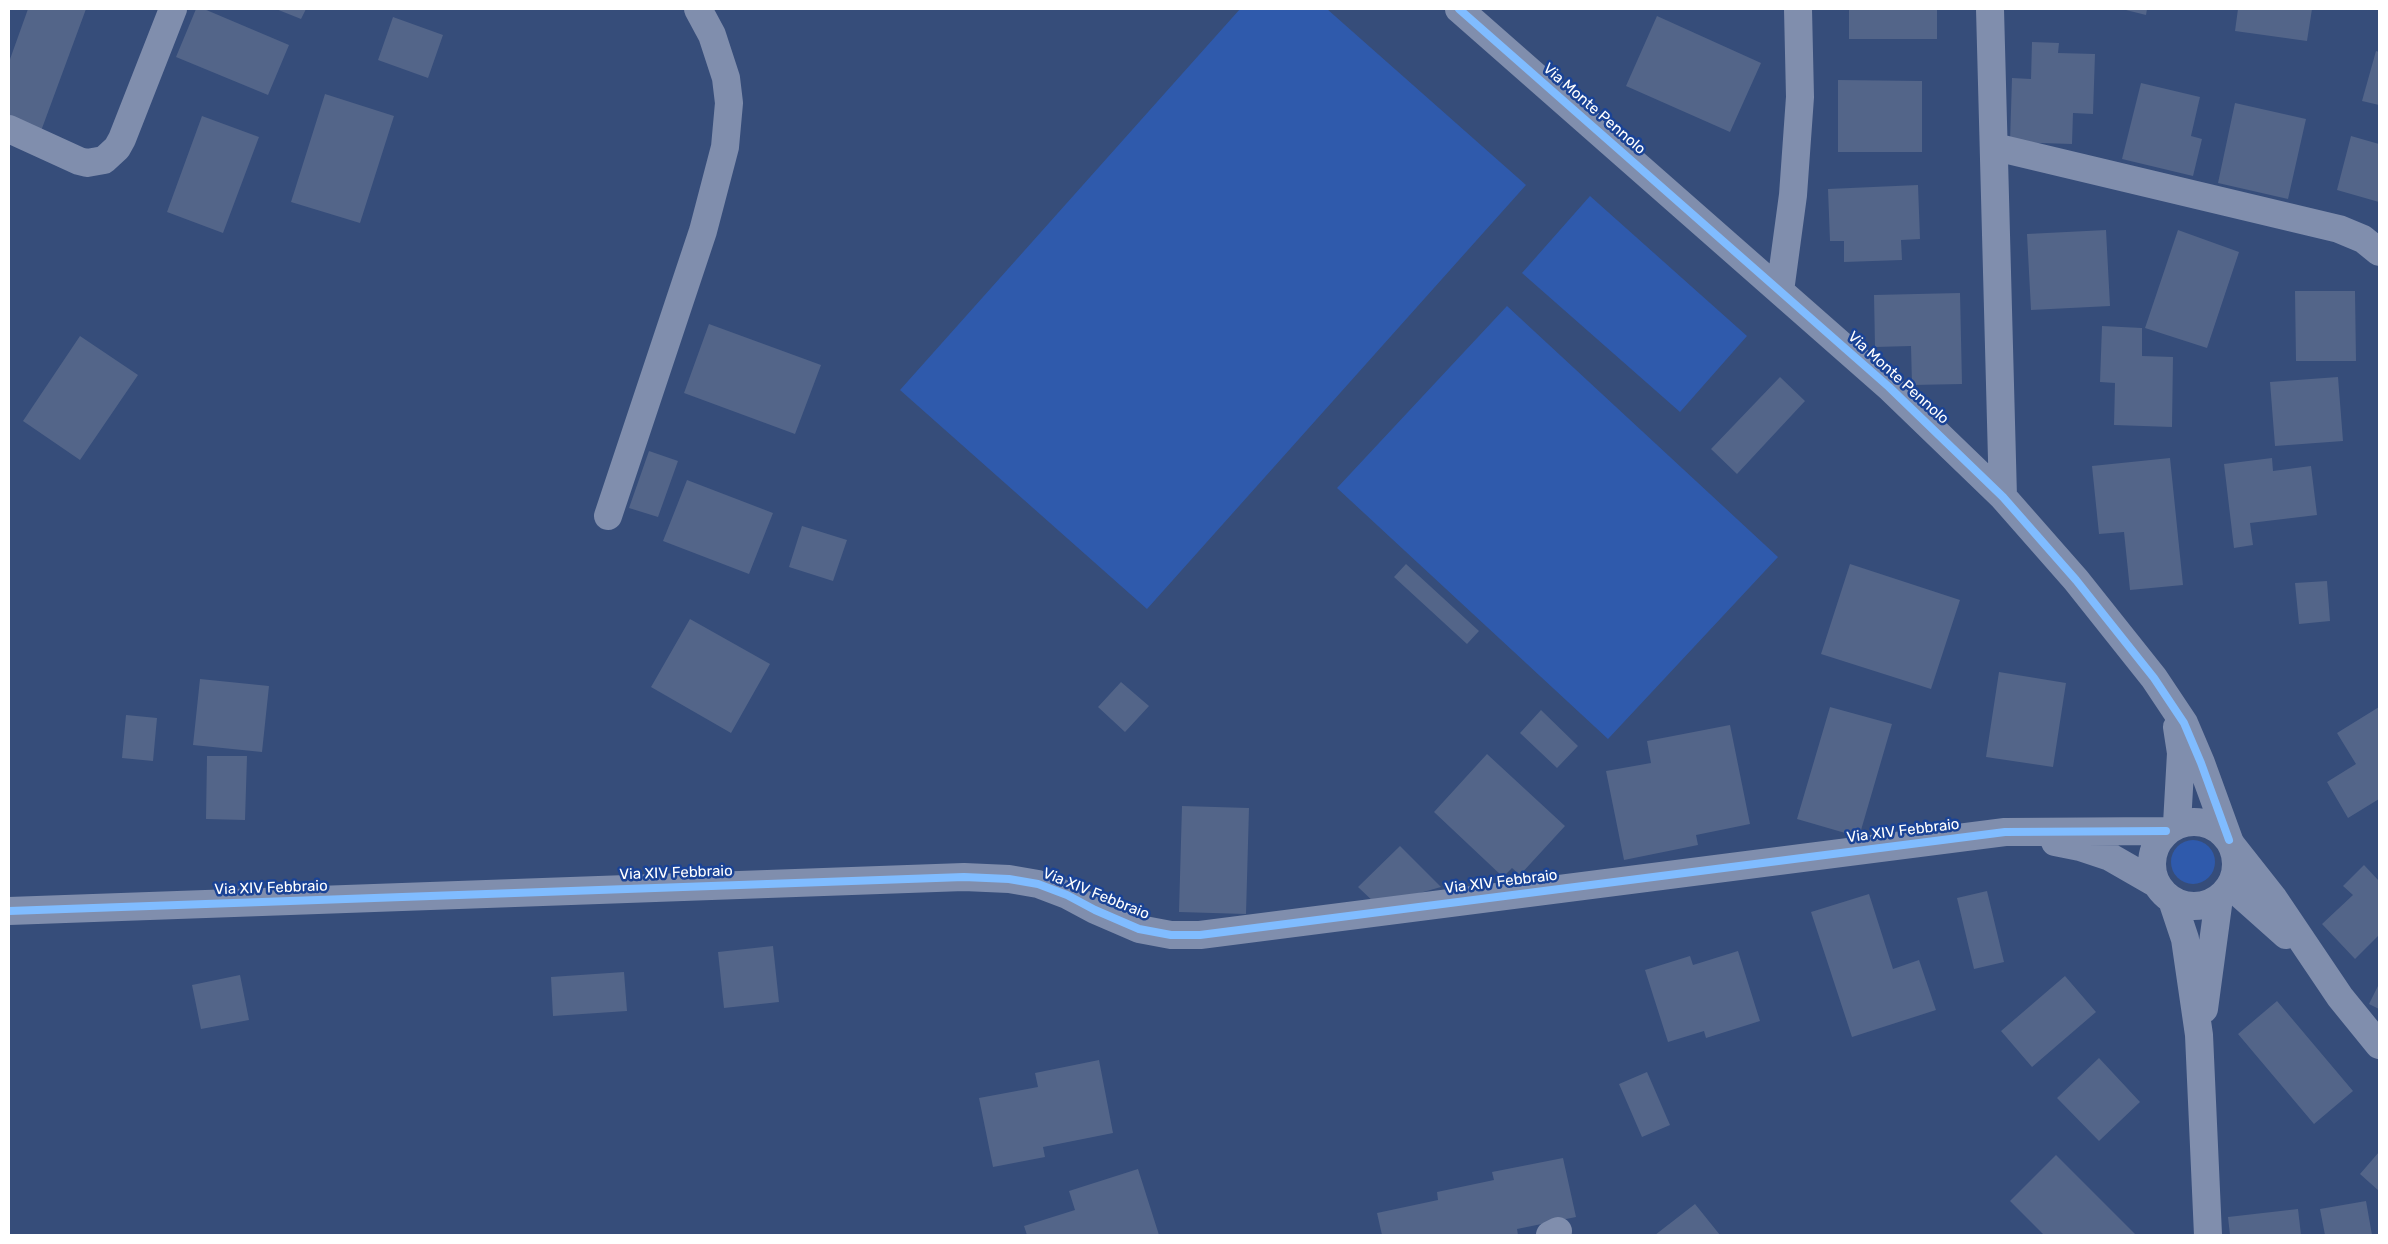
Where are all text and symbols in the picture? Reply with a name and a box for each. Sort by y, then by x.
street label: Via Monte Pennolo [1539,60,1649,158]
street label: Via Monte Pennolo [1844,328,1952,428]
street label: Via XIV Febbraio [1846,815,1960,847]
street label: Via XIV Febbraio [619,862,733,884]
street label: Via XIV Febbraio [1040,864,1152,924]
street label: Via XIV Febbraio [1444,866,1558,898]
street label: Via XIV Febbraio [214,877,328,899]

